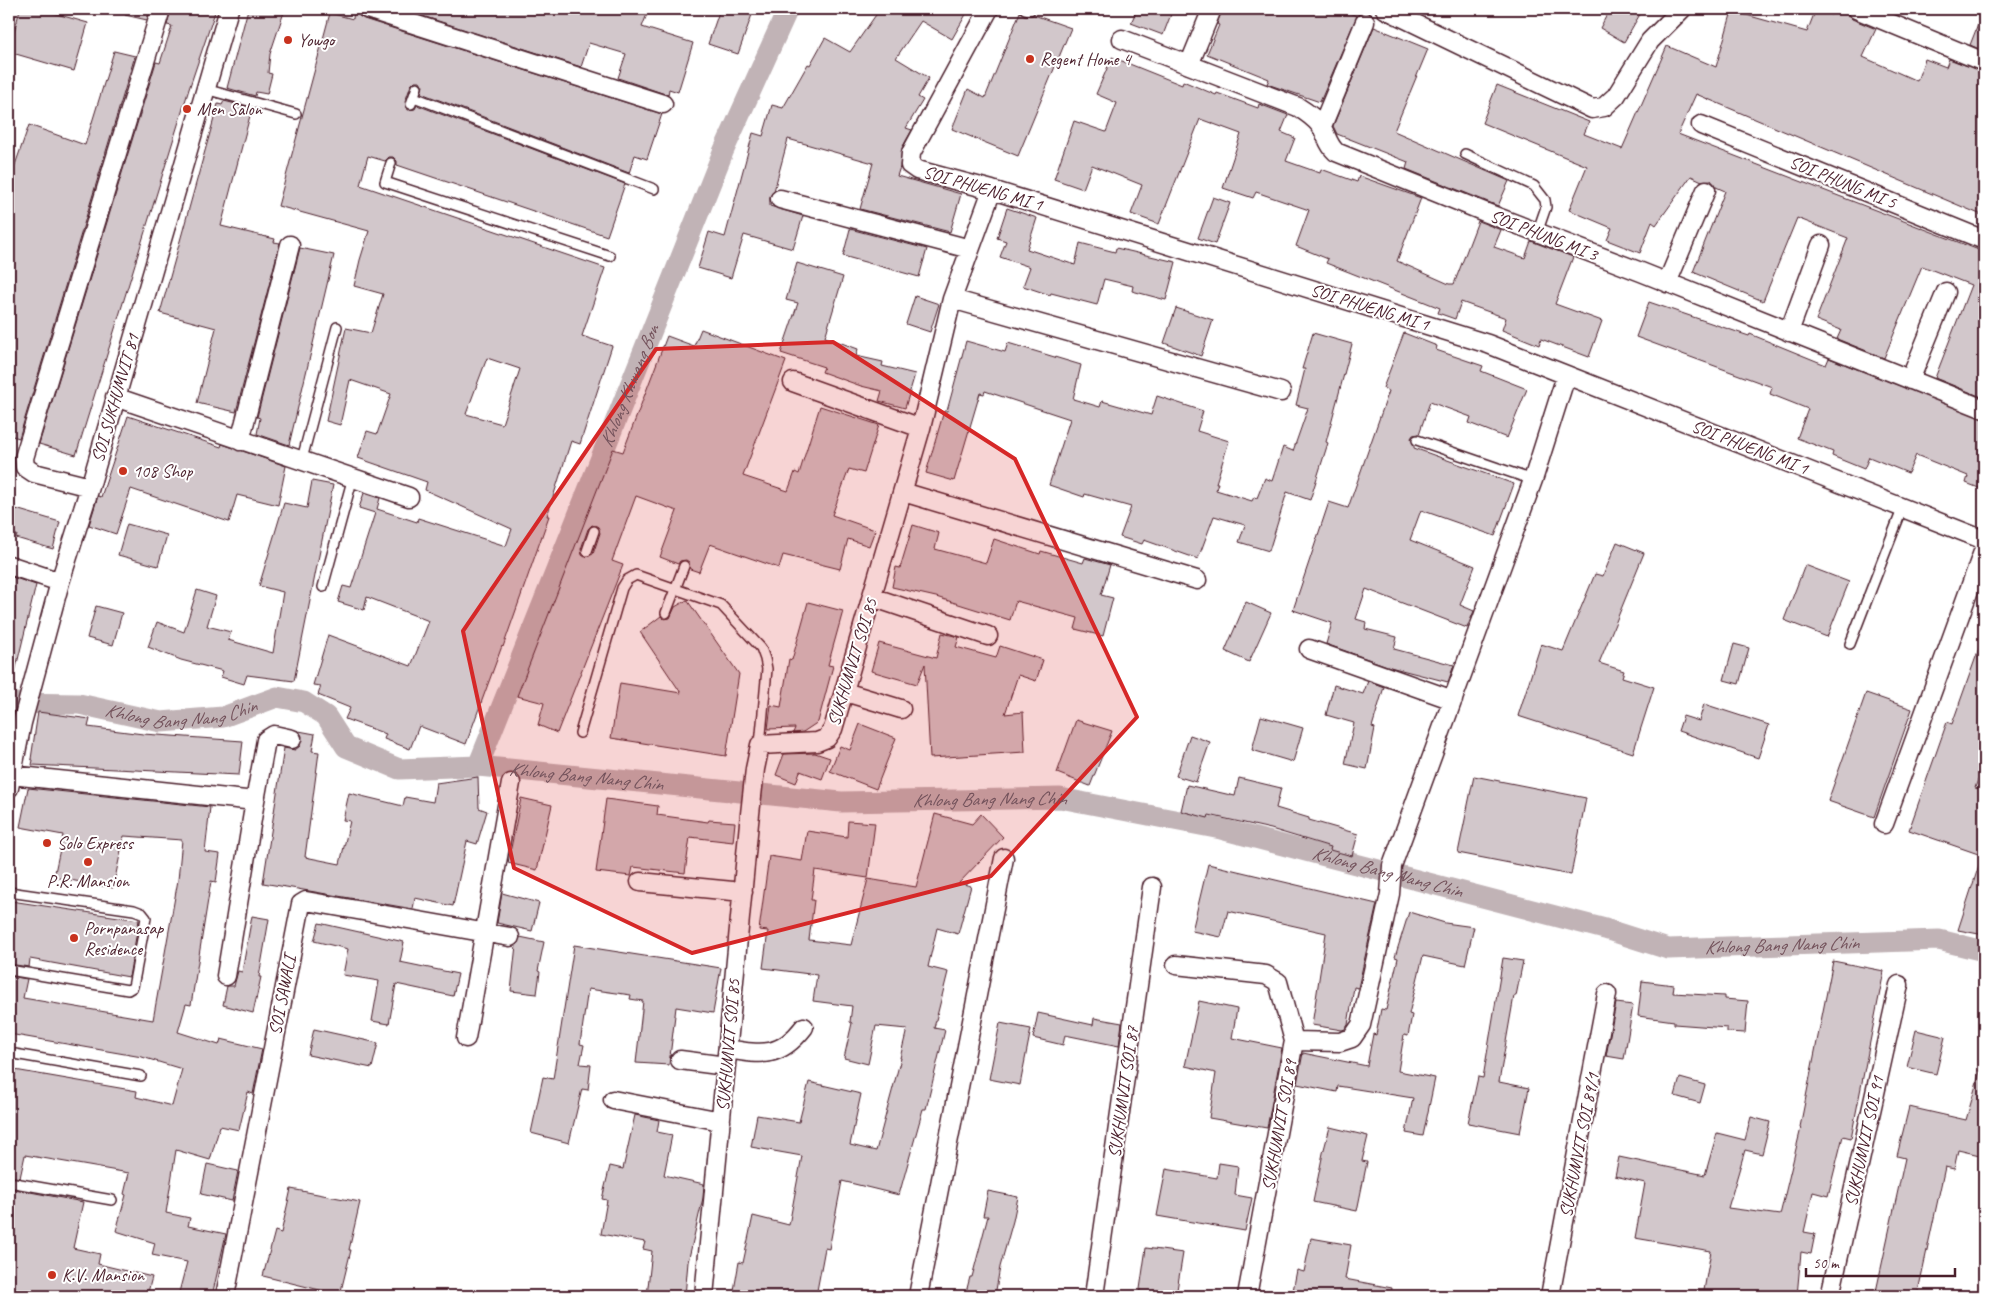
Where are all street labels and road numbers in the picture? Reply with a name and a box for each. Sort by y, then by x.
street label: SOI PHUNG MI 5 [1786,151,1901,214]
street label: SOI PHUENG MI 1 [921,160,1046,216]
street label: SOI PHUNG MI 3 [1487,204,1603,266]
street label: SOI PHUENG MI 1 [1308,279,1433,336]
street label: SOI SUKHUMVIT 81 [86,331,144,465]
street label: SOI PHUENG MI 1 [1689,415,1812,480]
street label: SUKHUMVIT SOI 85 [822,595,882,728]
street label: SOI SAWALI [264,950,301,1037]
street label: SUKHUMVIT SOI 85 [711,977,745,1112]
street label: SUKHUMVIT SOI 87 [1103,1024,1143,1159]
street label: SUKHUMVIT SOI 89 [1257,1056,1302,1192]
street label: SUKHUMVIT SOI 89/1 [1554,1070,1604,1219]
street label: SUKHUMVIT SOI 91 [1839,1073,1889,1208]

